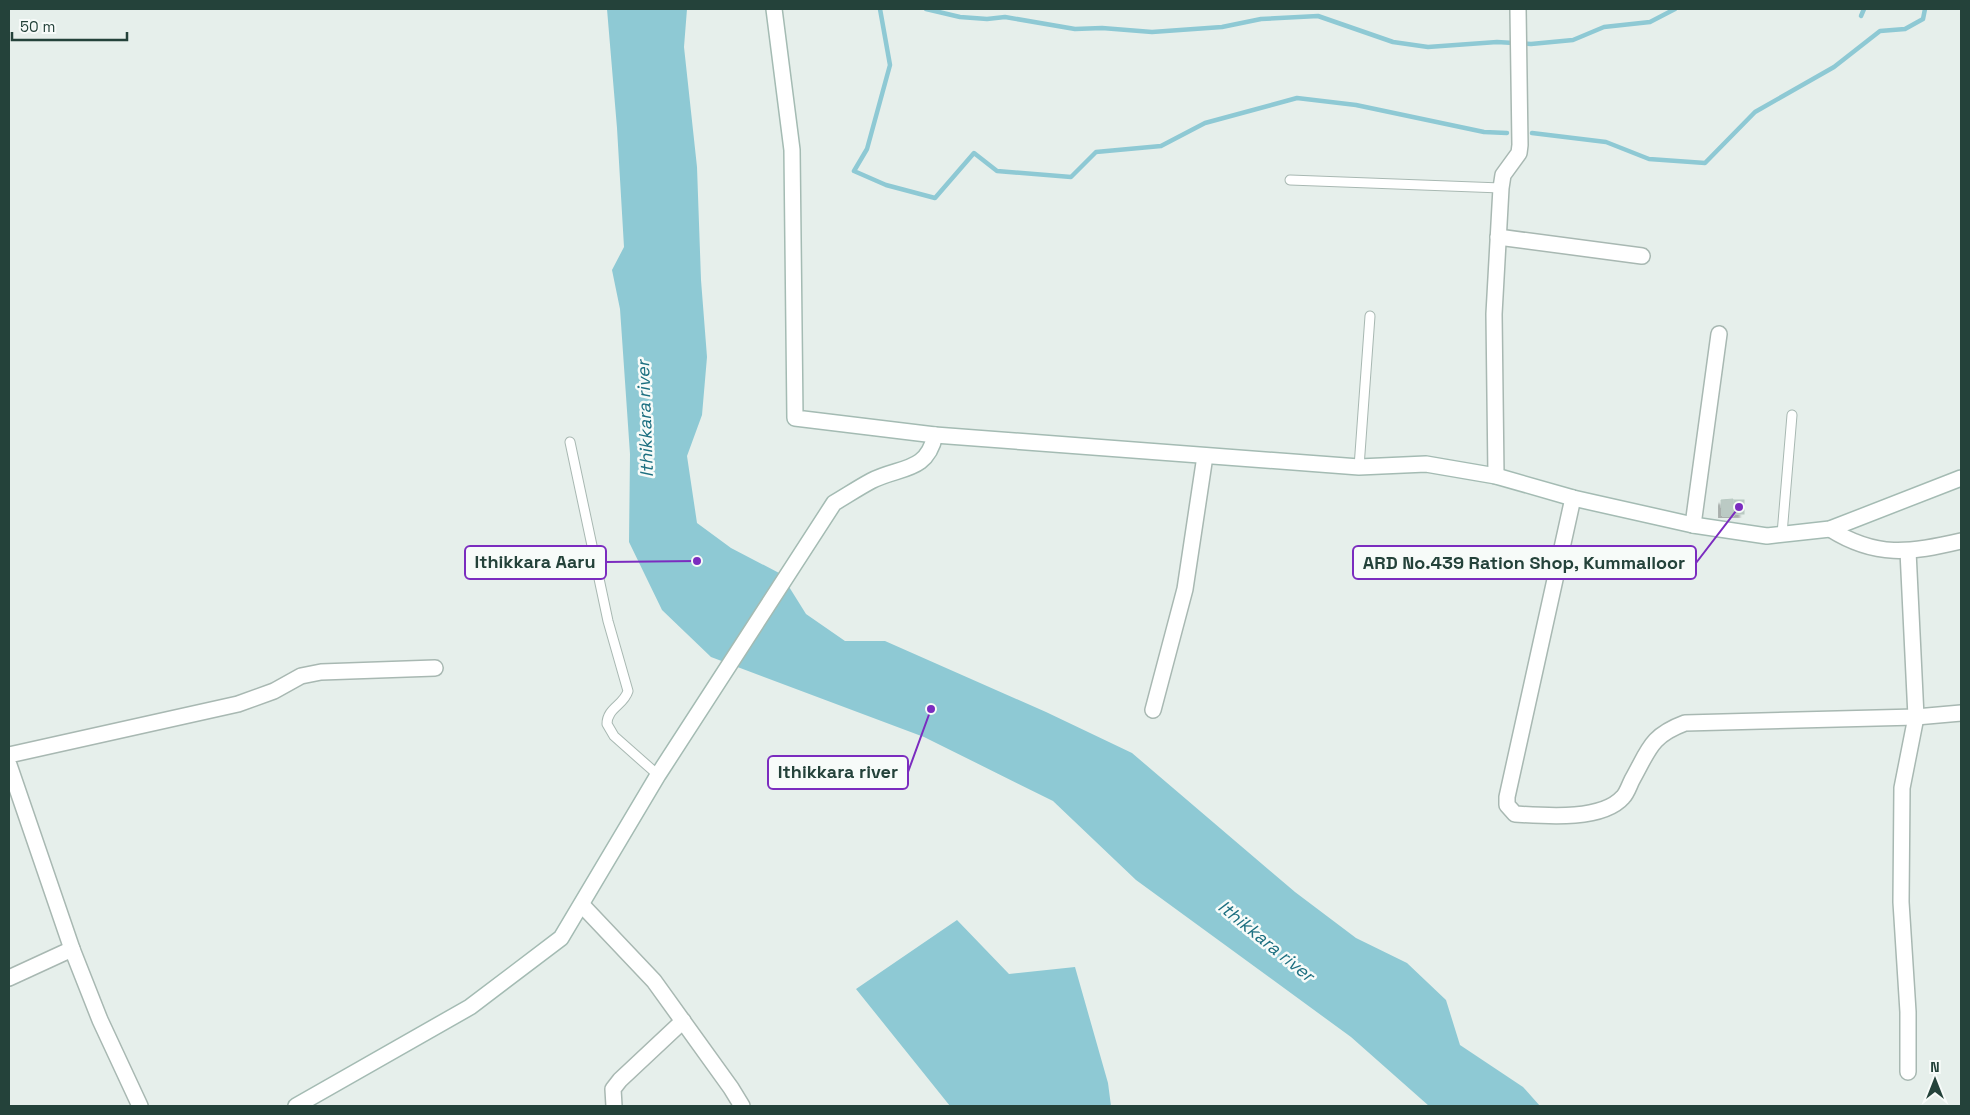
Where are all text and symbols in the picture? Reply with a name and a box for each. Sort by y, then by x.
scale bar [12,10,128,42]
text: 50 m [20,17,55,36]
water label: Ithikkara river [631,358,658,478]
callout: Ithikkara Aaru [465,546,606,579]
callout: ARD No.439 Ration Shop, Kummalloor [1353,546,1696,579]
text: Ithikkara Aaru [474,550,596,573]
text: ARD No.439 Ration Shop, Kummalloor [1363,551,1685,574]
callout: Ithikkara river [768,756,908,789]
text: Ithikkara river [778,760,898,783]
water label: Ithikkara river [1214,895,1321,988]
north arrow [1910,1055,1960,1105]
text: N [1930,1058,1940,1076]

